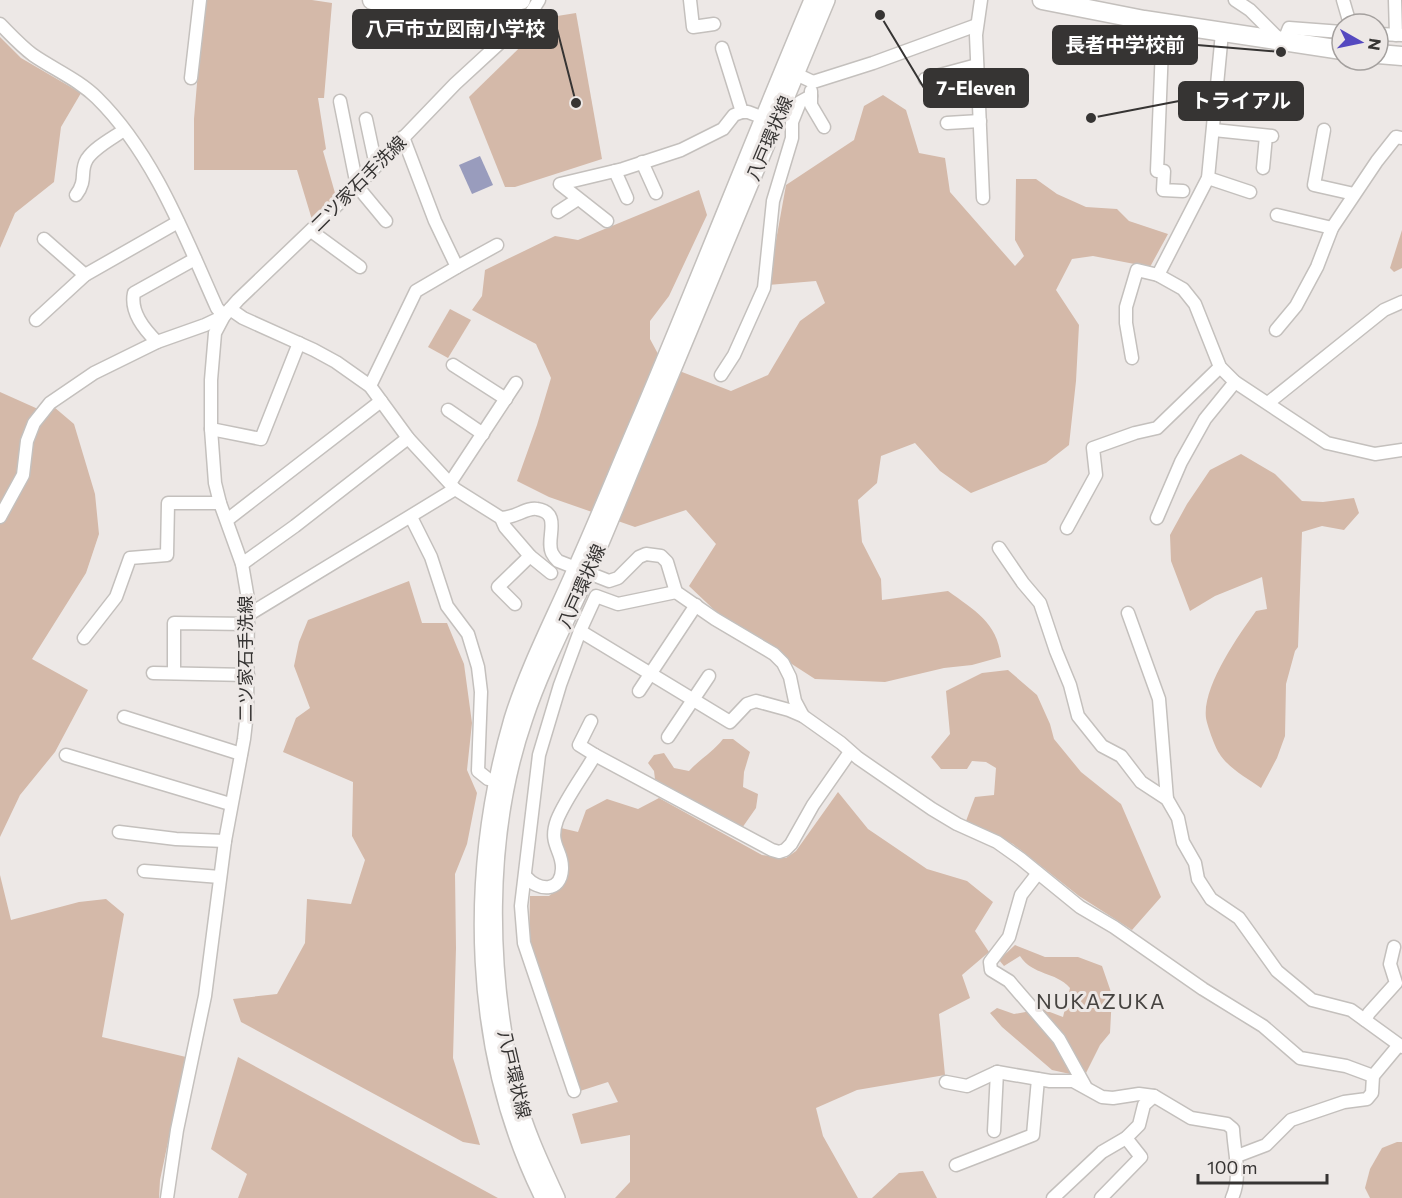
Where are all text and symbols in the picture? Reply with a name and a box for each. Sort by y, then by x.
callout: 八戸市立図南小学校 [353,10,557,48]
north arrow [1330,12,1390,72]
text: 八戸市立図南小学校 [365,16,545,40]
callout: 長者中学校前 [1053,26,1197,64]
text: 長者中学校前 [1065,32,1185,56]
text: N [1365,37,1386,52]
callout: 7-Eleven [924,69,1028,107]
text: 7-Eleven [936,75,1016,99]
callout: トライアル [1179,82,1303,120]
text: トライアル [1191,88,1291,112]
street label: 八戸環状線 [741,92,797,184]
street label: 二ツ家石手洗線 [306,131,410,235]
street label: 八戸環状線 [553,540,609,632]
street label: 二ツ家石手洗線 [234,596,256,722]
district label: NUKAZUKA [1036,988,1166,1013]
street label: 八戸環状線 [494,1028,536,1120]
scale bar [1198,1147,1327,1185]
text: 100 m [1207,1156,1257,1178]

